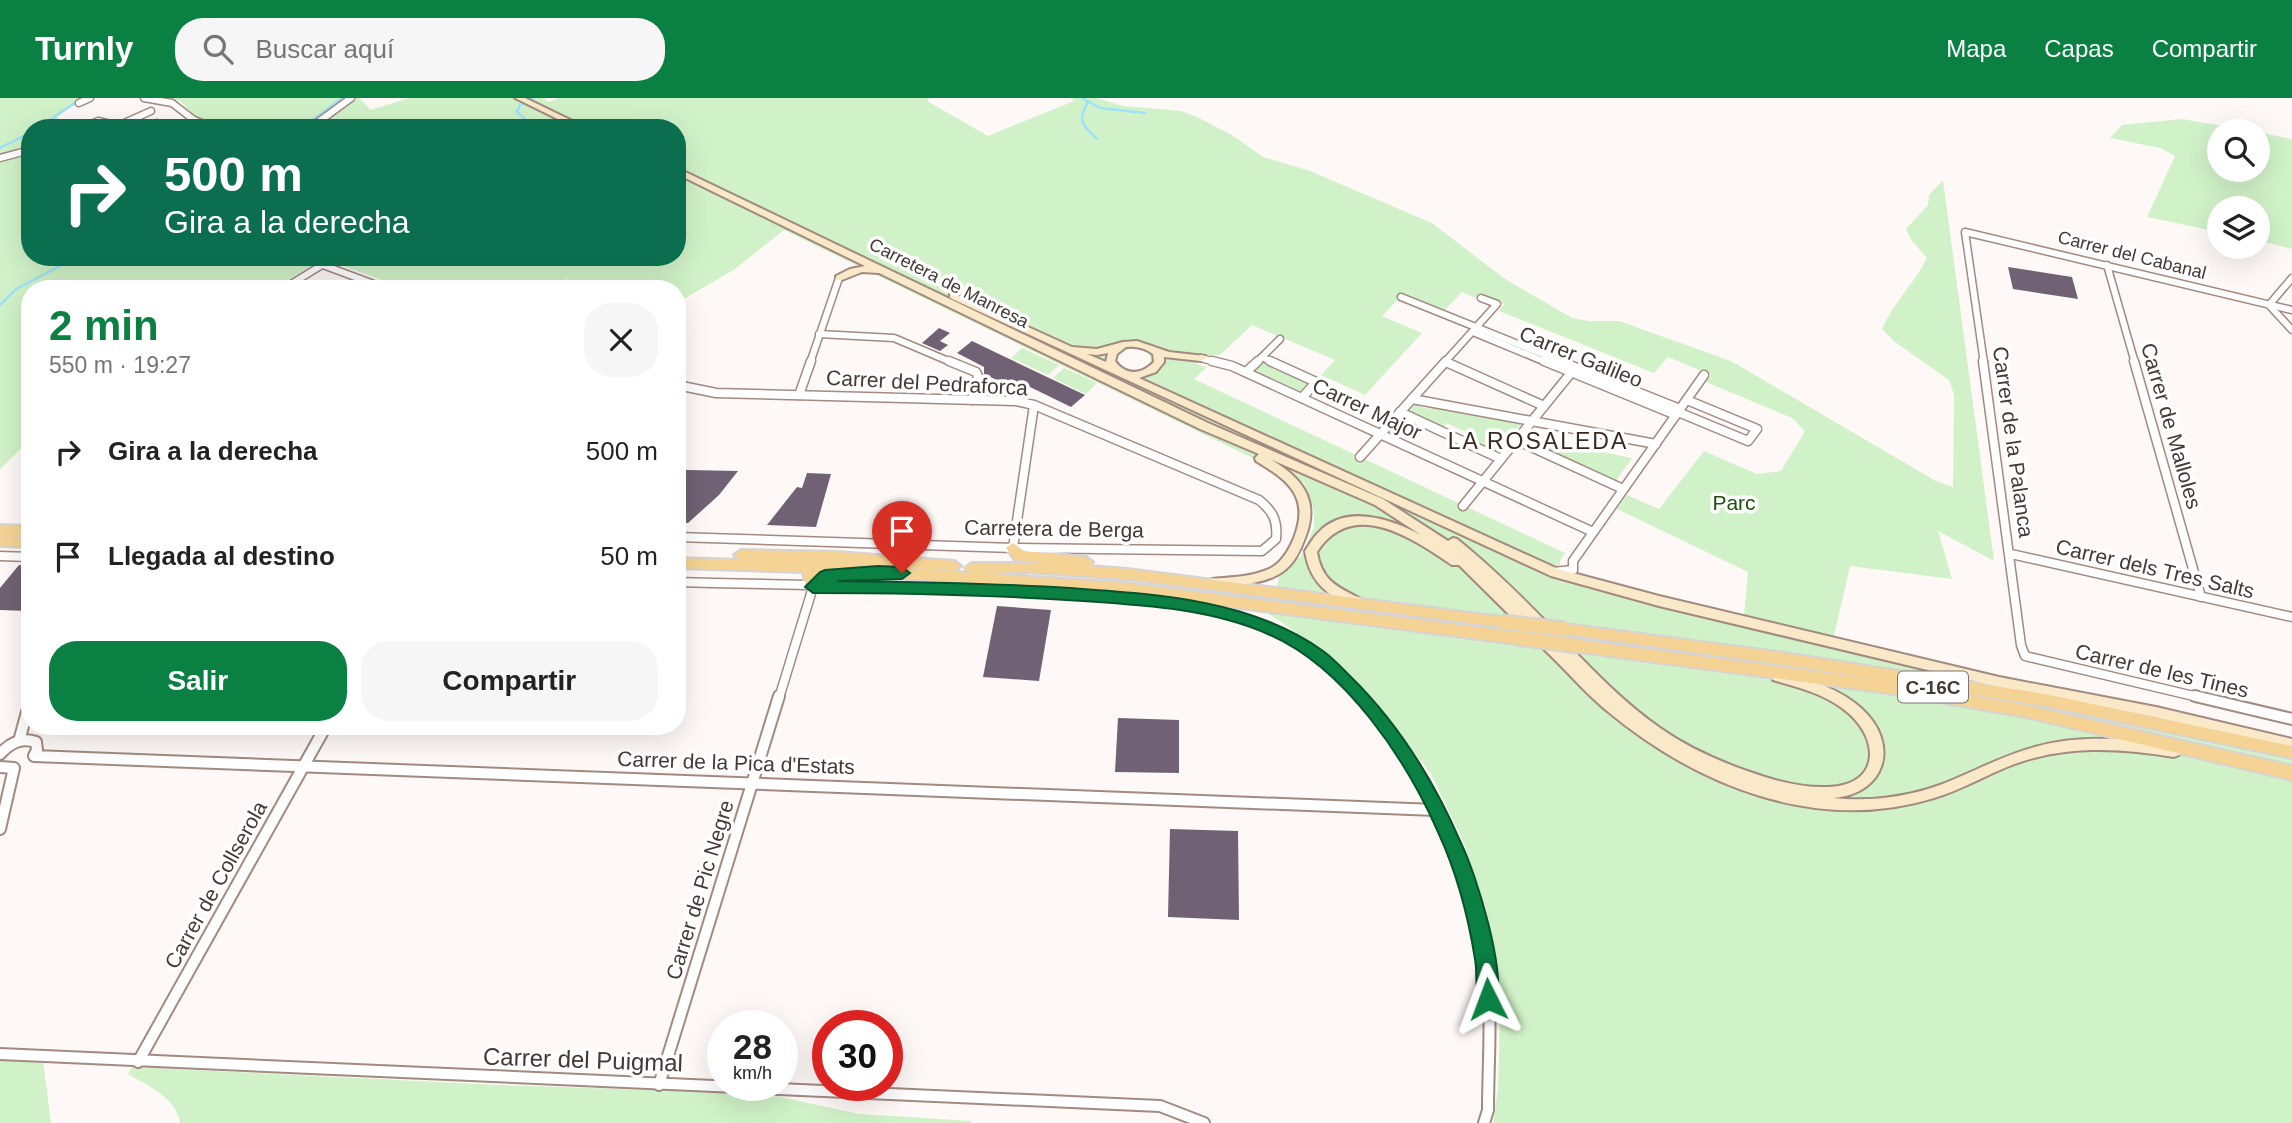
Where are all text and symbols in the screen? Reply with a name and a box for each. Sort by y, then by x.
search box [175,18,665,81]
text: Turnly [35,30,133,67]
icon: search [199,30,237,68]
text: Buscar aquí [255,34,394,64]
text: Mapa [1946,35,2006,62]
text: Capas [2044,35,2114,62]
text: Compartir [2152,35,2257,62]
map controls [2207,119,2270,259]
button: search [2207,119,2270,182]
icon: right [49,147,140,238]
text: 500 m [164,147,303,201]
button: layers [2207,196,2270,259]
text: Gira a la derecha [164,204,409,240]
street label: Carrer del Cabanal [2056,227,2208,283]
street label: Carretera de Manresa [866,234,1033,332]
text: 2 min [49,302,159,349]
button: close [584,303,658,377]
street label: Carrer Galileo [1516,321,1646,392]
street label: Carrer de Malloles [2137,340,2206,511]
street label: Carrer de la Palanca [1989,345,2038,539]
text: 550 m · 19:27 [49,352,191,378]
street label: Carrer del Pedraforca [826,366,1029,399]
street label: Carrer Major [1309,373,1425,444]
district label: LA ROSALEDA [1448,428,1628,454]
icon: right [49,433,87,471]
text: Gira a la derecha [108,436,318,466]
text: 500 m [586,436,658,466]
park label: Parc [1712,491,1756,514]
pin [872,501,932,573]
icon: arrive [883,512,921,550]
street label: Carretera de Berga [964,515,1144,542]
street label: Carrer dels Tres Salts [2054,534,2257,603]
icon: arrive [49,538,87,576]
text: Llegada al destino [108,541,335,571]
text: 50 m [600,541,658,571]
street label: Carrer de les Tines [2073,639,2251,702]
button: Salir [49,641,347,721]
button: Compartir [361,641,658,721]
road number: C-16C [1898,672,1968,702]
street label: Carrer de la Pica d'Estats [617,747,855,778]
street label: Carrer de Collserola [160,797,271,973]
street label: Carrer de Pic Negre [661,797,738,983]
position arrow [1451,962,1525,1036]
speed limit sign: 30 [812,1010,903,1101]
text: 28 [733,1027,772,1066]
street label: Carrer del Puigmal [483,1043,683,1076]
text: km/h [733,1063,772,1083]

